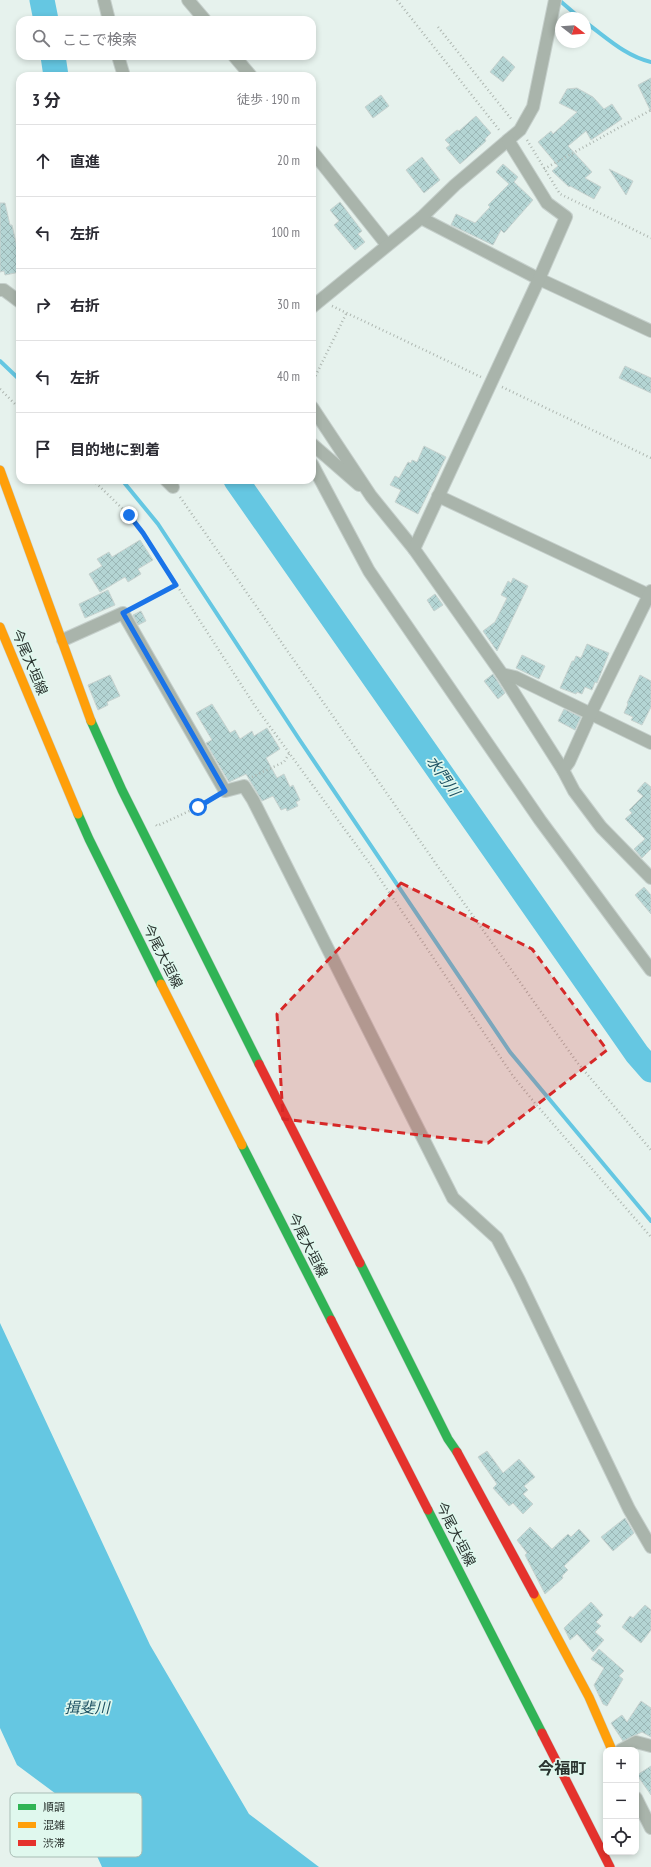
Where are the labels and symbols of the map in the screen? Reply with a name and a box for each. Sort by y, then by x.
north arrow [555,12,591,48]
route end [120,506,138,524]
street label: 今尾大垣線 [8,626,52,698]
water label: 水門川 [423,752,465,801]
route start [189,798,207,816]
street label: 今尾大垣線 [139,921,187,991]
street label: 今尾大垣線 [284,1210,332,1280]
street label: 今尾大垣線 [432,1499,480,1569]
water label: 揖斐川 [64,1698,111,1717]
district label: 今福町 [538,1758,586,1778]
legend [10,1793,142,1857]
text: 順調 [43,1800,65,1814]
text: 混雑 [43,1818,65,1832]
text: 渋滞 [43,1836,65,1850]

